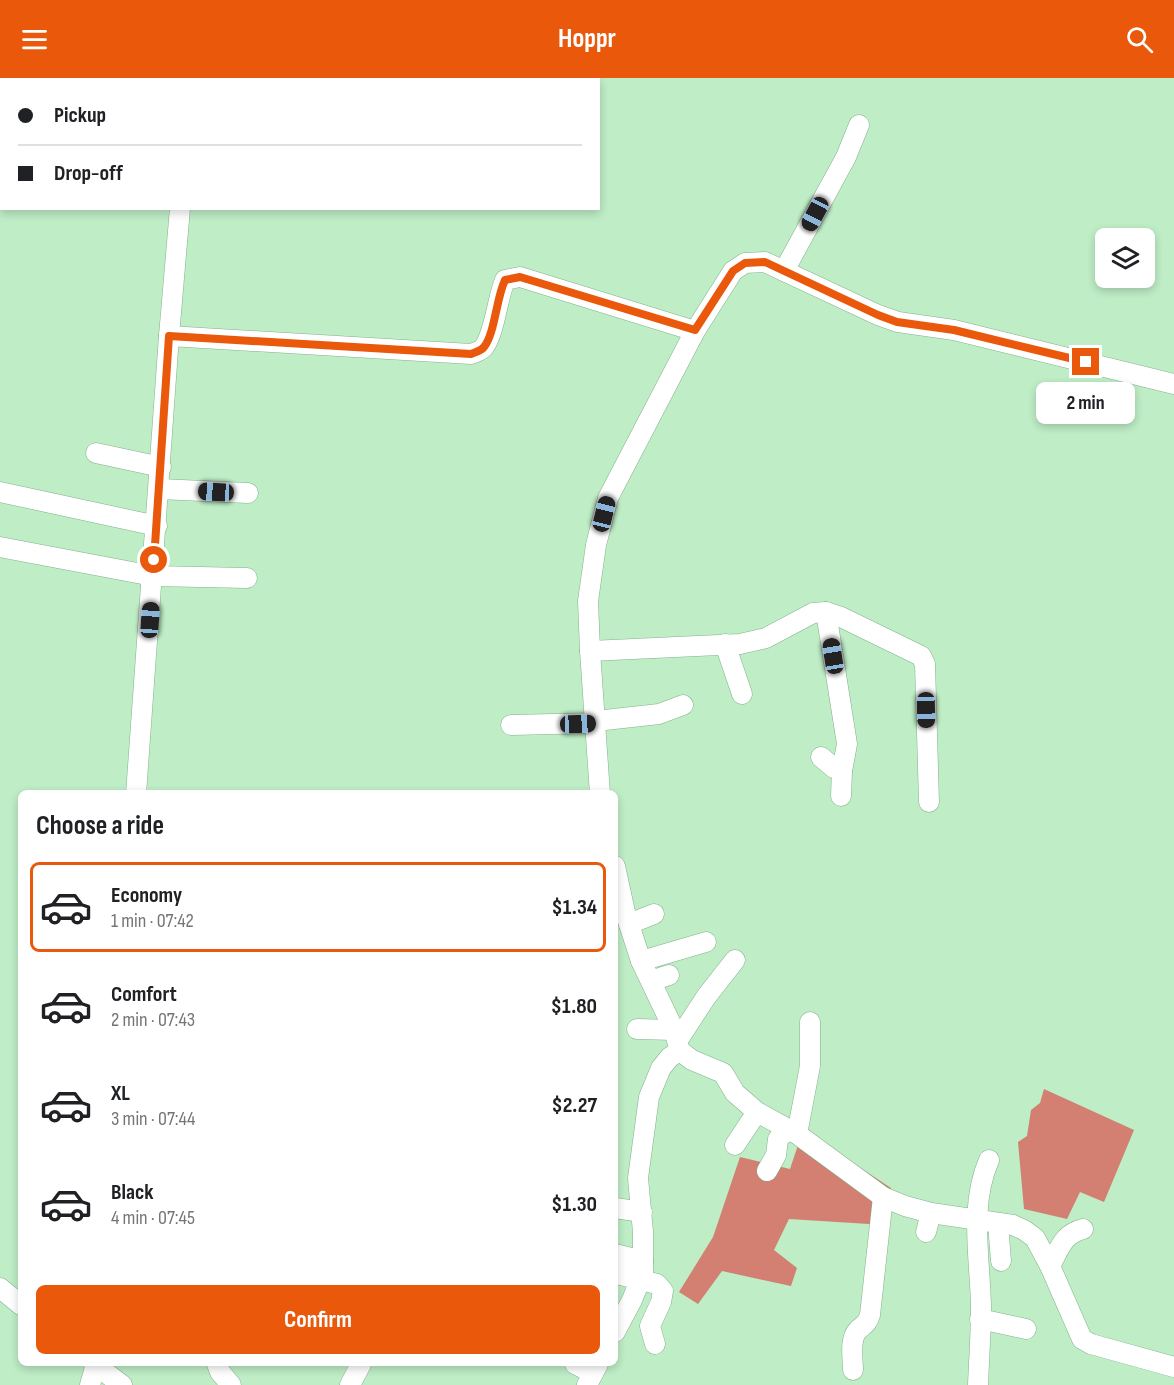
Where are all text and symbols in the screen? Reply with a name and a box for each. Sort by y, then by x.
icon: menu [18,23,51,56]
text: Hoppr [558,23,616,55]
icon: search [1123,23,1156,56]
text: Pickup [54,102,106,129]
text: Drop-off [54,160,123,187]
car [799,194,831,234]
map controls [1095,228,1155,288]
button: layers [1095,228,1155,288]
route end [1072,348,1099,375]
callout: 2 min [1036,383,1136,425]
text: 2 min [1066,391,1105,415]
car [198,482,234,502]
car [591,494,617,534]
route start [140,546,167,573]
car [140,601,160,639]
car [821,637,845,675]
car [917,692,935,728]
car [560,714,596,734]
text: Choose a ride [36,810,164,842]
icon: car [39,880,93,934]
text: Economy [111,882,182,909]
text: $1.34 [551,894,597,921]
text: 1 min · 07:42 [111,909,194,933]
icon: car [39,979,93,1033]
text: Comfort [111,981,177,1008]
text: $1.80 [551,993,597,1020]
text: 2 min · 07:43 [111,1008,195,1032]
icon: car [39,1078,93,1132]
text: XL [111,1080,130,1107]
text: $2.27 [551,1092,597,1119]
text: 3 min · 07:44 [111,1107,195,1131]
icon: car [39,1177,93,1231]
text: Black [111,1179,153,1206]
text: $1.30 [551,1191,597,1218]
text: 4 min · 07:45 [111,1206,195,1230]
button: Confirm [36,1285,600,1354]

